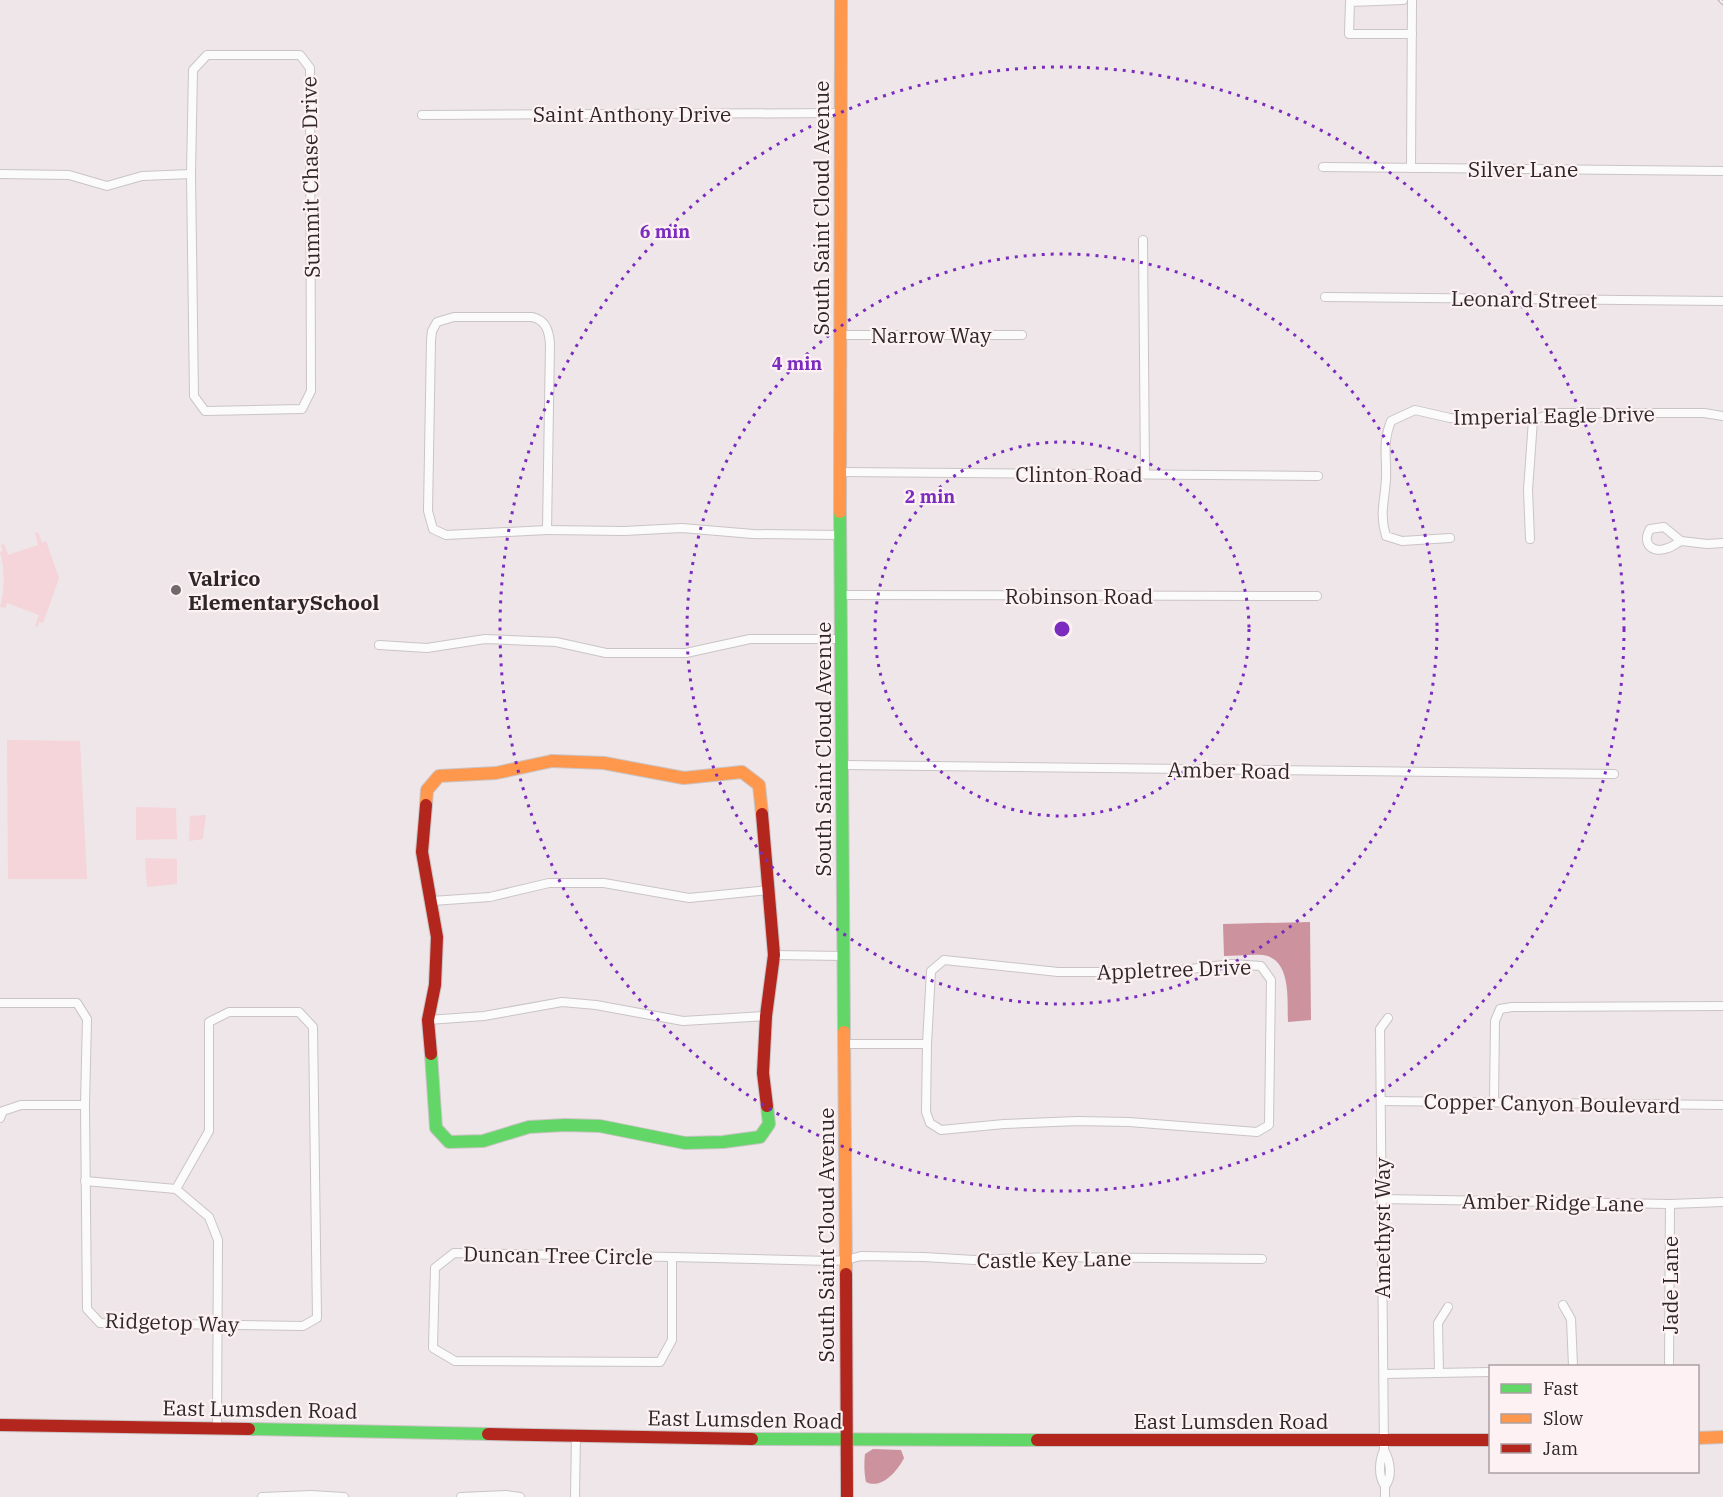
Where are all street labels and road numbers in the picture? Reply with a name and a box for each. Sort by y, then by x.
street label: Summit Chase Drive [294,76,326,278]
street label: South Saint Cloud Avenue [807,81,835,335]
street label: Saint Anthony Drive [533,100,731,128]
street label: Silver Lane [1468,155,1578,183]
street label: Leonard Street [1451,284,1597,314]
street label: Narrow Way [871,321,992,349]
street label: Imperial Eagle Drive [1453,399,1655,431]
street label: Clinton Road [1015,460,1143,488]
street label: Robinson Road [1005,582,1154,610]
street label: South Saint Cloud Avenue [809,622,837,876]
street label: Amber Road [1167,755,1291,785]
street label: Appletree Drive [1096,952,1252,986]
street label: Copper Canyon Boulevard [1423,1087,1681,1119]
street label: South Saint Cloud Avenue [812,1108,840,1362]
street label: Amethyst Way [1368,1157,1396,1298]
street label: Amber Ridge Lane [1462,1186,1644,1218]
street label: Jade Lane [1656,1236,1684,1334]
street label: Duncan Tree Circle [463,1239,653,1271]
street label: Castle Key Lane [976,1244,1132,1274]
street label: Ridgetop Way [104,1306,241,1338]
street label: East Lumsden Road [162,1393,358,1425]
street label: East Lumsden Road [647,1403,843,1435]
street label: East Lumsden Road [1133,1407,1329,1435]

